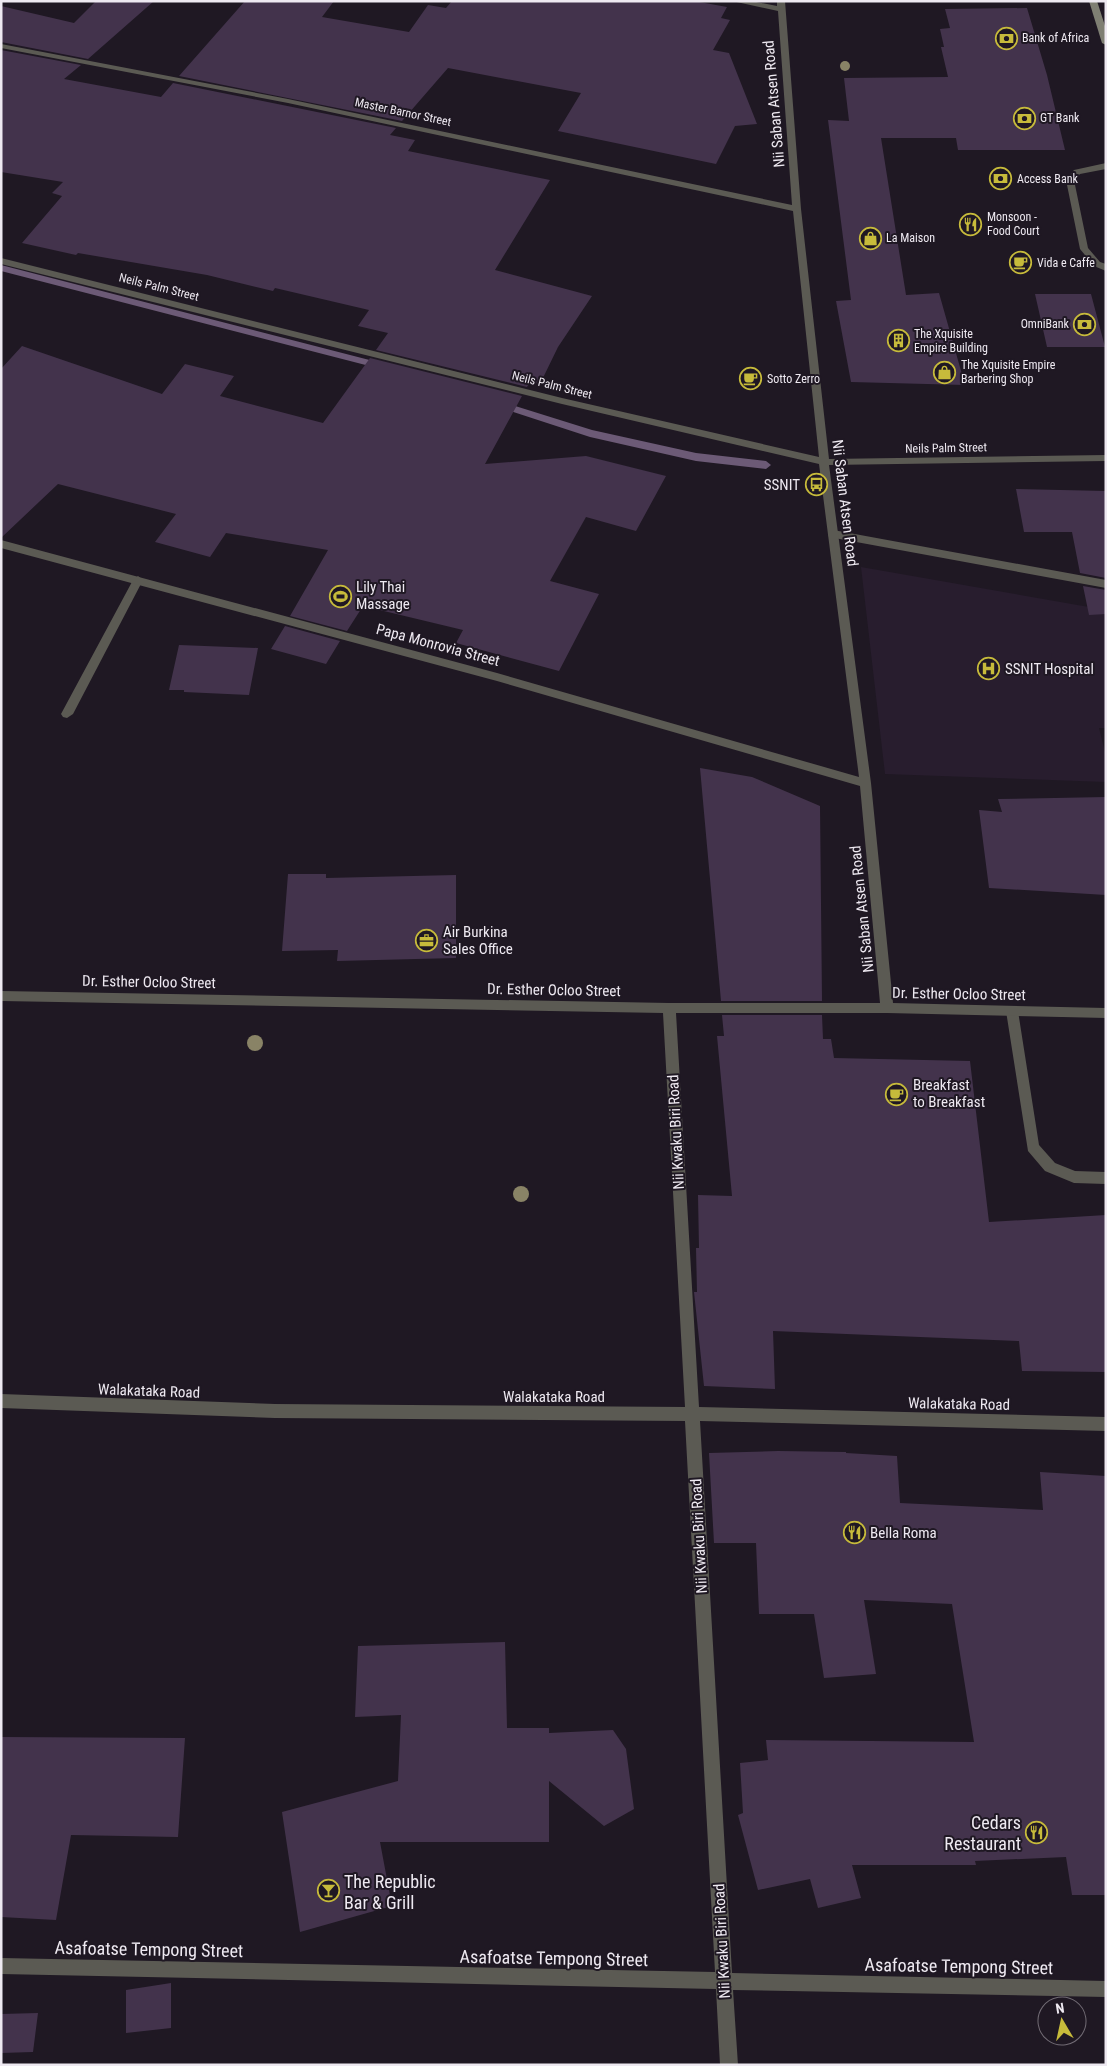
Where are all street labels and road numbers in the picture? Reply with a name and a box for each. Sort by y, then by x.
street label: Nii Saban Atsen Road [759,40,789,168]
street label: Master Barnor Street [354,95,453,129]
street label: Neils Palm Street [118,270,201,304]
street label: Neils Palm Street [511,368,594,402]
street label: Nii Saban Atsen Road [828,439,862,567]
street label: Neils Palm Street [905,440,987,456]
street label: Papa Monrovia Street [374,620,502,670]
street label: Nii Saban Atsen Road [846,845,878,973]
street label: Dr. Esther Ocloo Street [82,972,216,992]
street label: Dr. Esther Ocloo Street [487,980,621,1000]
street label: Dr. Esther Ocloo Street [892,984,1026,1004]
street label: Nii Kwaku Biri Road [664,1074,688,1190]
street label: Walakataka Road [98,1380,200,1402]
street label: Walakataka Road [503,1388,605,1406]
street label: Walakataka Road [908,1394,1010,1414]
street label: Nii Kwaku Biri Road [687,1478,711,1594]
street label: Nii Kwaku Biri Road [710,1883,734,1999]
street label: Asafoatse Tempong Street [55,1937,243,1961]
street label: Asafoatse Tempong Street [460,1946,648,1970]
street label: Asafoatse Tempong Street [865,1954,1053,1978]

